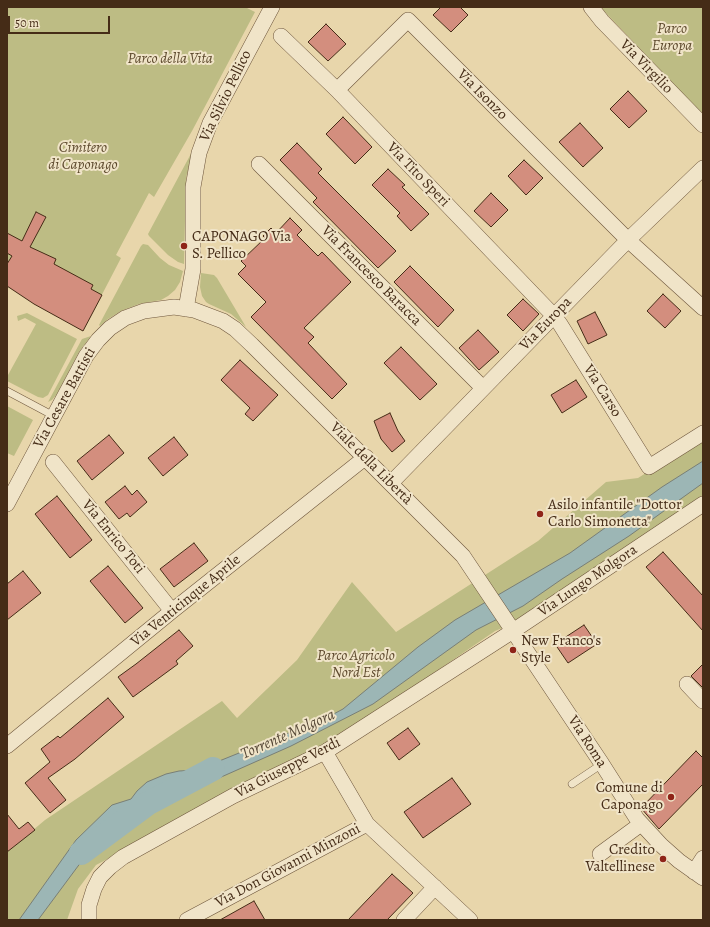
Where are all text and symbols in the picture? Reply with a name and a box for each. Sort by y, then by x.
scale bar [10,8,112,34]
text: 50 m [15,15,39,31]
park label: Parco Europa [652,20,692,55]
street label: Via Virgilio [616,36,676,98]
street label: Via Silvio Pellico [196,47,256,145]
park label: Parco della Vita [127,50,213,68]
street label: Via Isonzo [453,66,511,124]
park label: Cimitero di Caponago [48,139,118,174]
street label: Via Tito Speri [383,139,453,211]
street label: Via Francesco Baracca [317,222,425,330]
place label: CAPONAGO Via S. Pellico [192,228,291,263]
marker: CAPONAGO Via S. Pellico [179,241,189,251]
street label: Via Europa [516,294,576,354]
street label: Via Cesare Battisti [30,345,100,451]
street label: Via Carso [579,361,625,421]
street label: Viale della Libertà [326,419,416,509]
street label: Via Enrico Toti [78,496,148,578]
place label: Asilo infantile "Dottor Carlo Simonetta" [548,496,682,531]
marker: Asilo infantile "Dottor Carlo Simonetta" [535,509,545,519]
street label: Via Lungo Molgora [535,541,641,621]
street label: Via Venticinque Aprile [127,551,245,651]
place label: New Franco's Style [521,632,601,667]
marker: New Franco's Style [508,645,518,655]
park label: Parco Agricolo Nord Est [317,647,395,682]
water label: Torrente Molgora [238,706,338,764]
street label: Via Roma [564,713,610,771]
street label: Via Giuseppe Verdi [232,734,344,802]
place label: Comune di Caponago [596,779,663,814]
marker: Comune di Caponago [666,792,676,802]
street label: Via Don Giovanni Minzoni [212,820,364,912]
place label: Credito Valtellinese [585,841,655,876]
marker: Credito Valtellinese [658,854,668,864]

